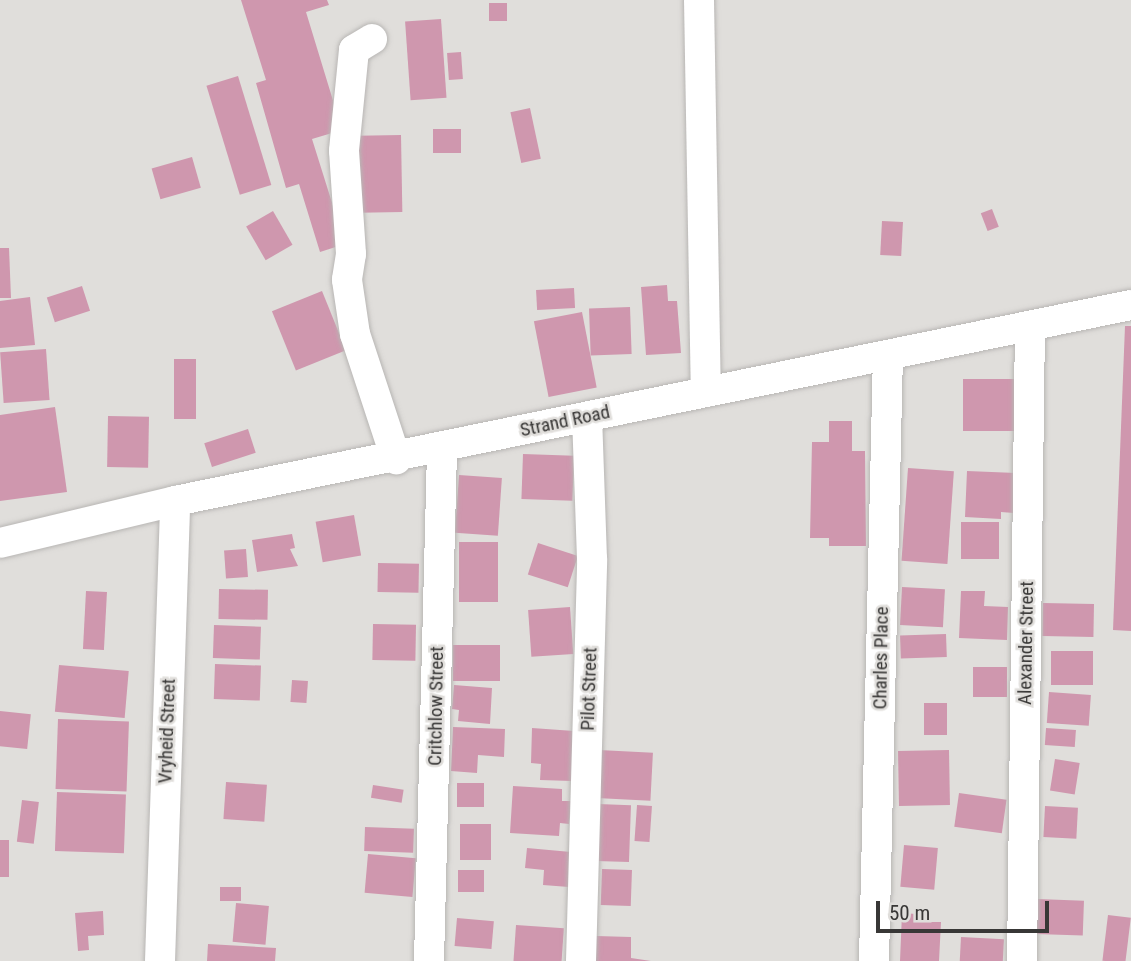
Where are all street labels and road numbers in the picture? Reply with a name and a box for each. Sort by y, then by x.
street label: Strand Road [518,400,612,442]
street label: Alexander Street [1014,581,1038,705]
street label: Charles Place [869,606,893,710]
street label: Critchlow Street [424,646,448,766]
street label: Pilot Street [576,647,602,731]
street label: Vryheid Street [154,678,180,784]

